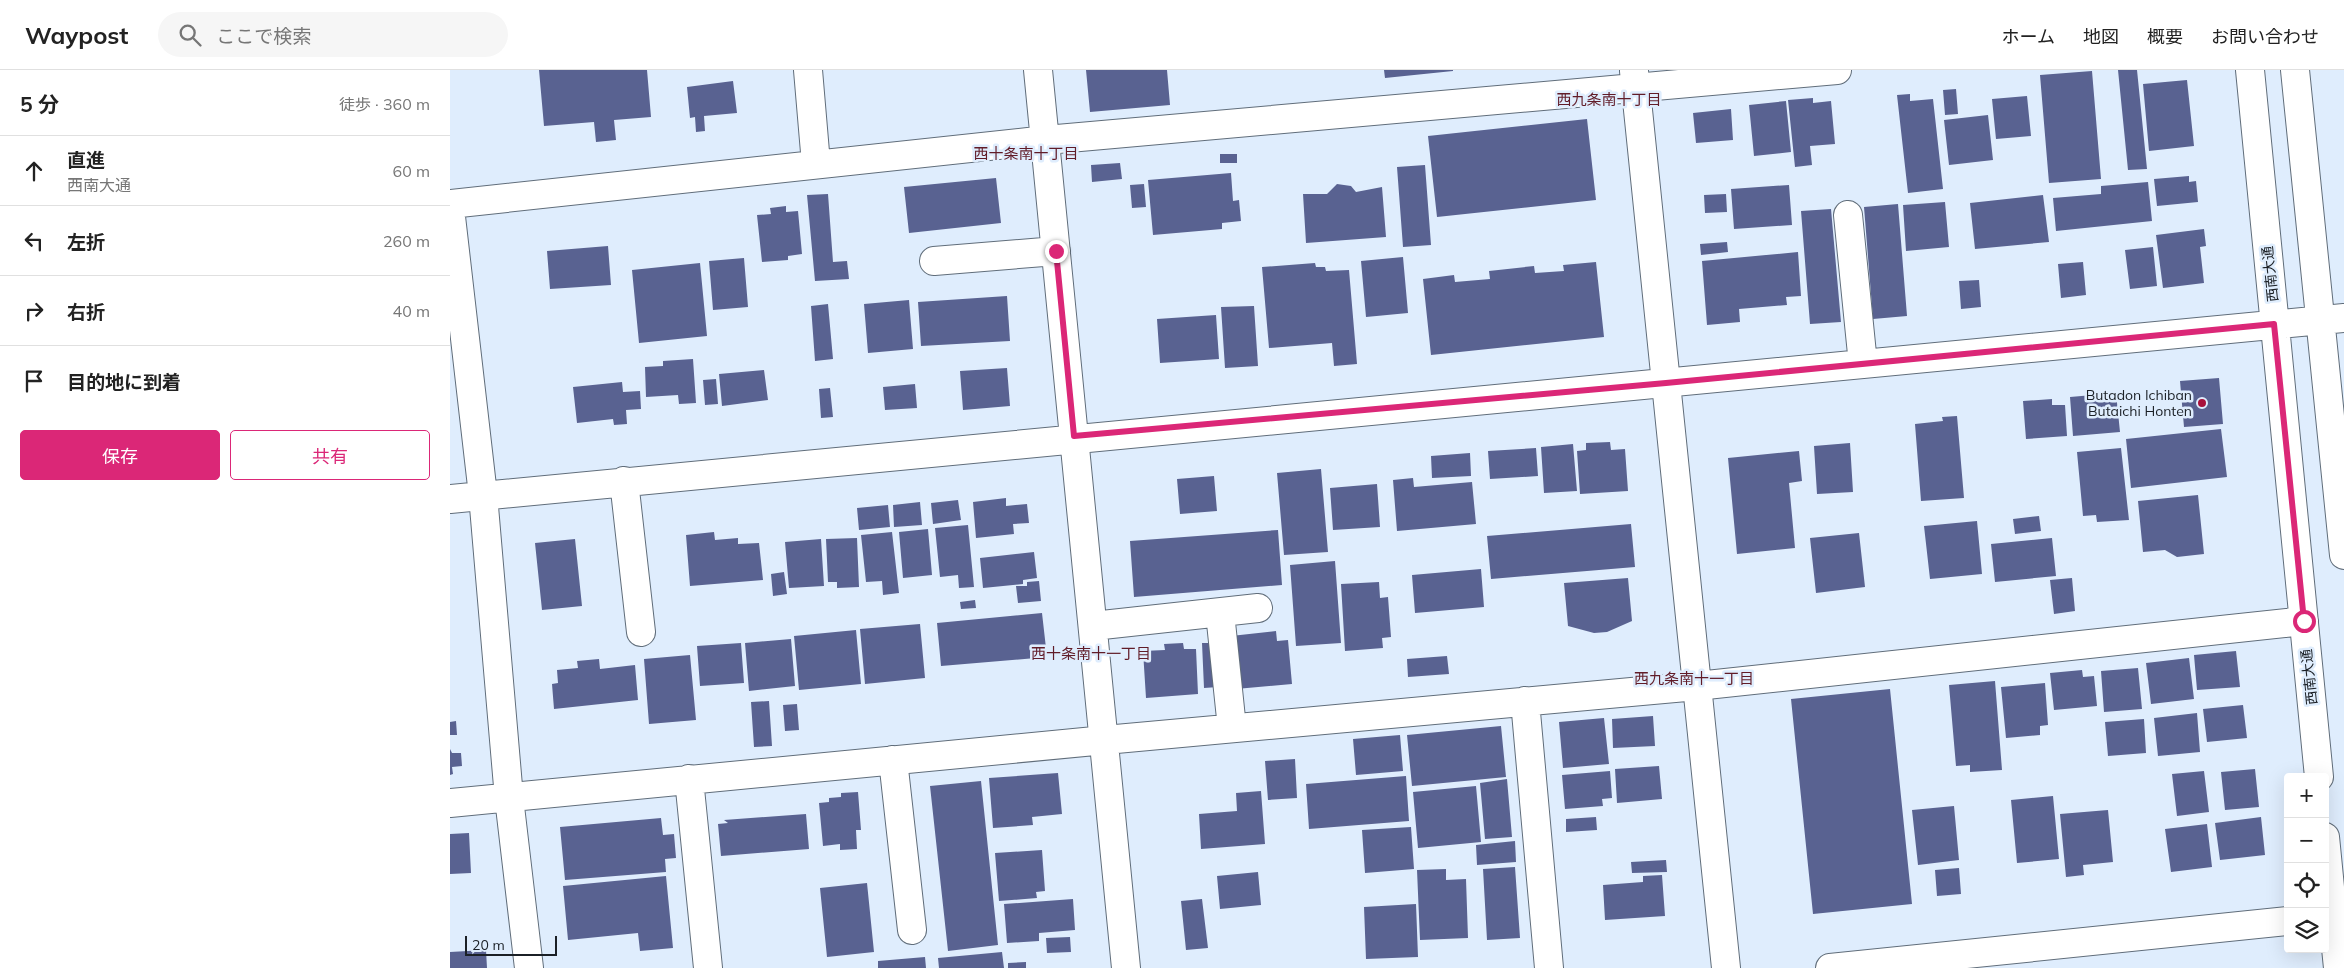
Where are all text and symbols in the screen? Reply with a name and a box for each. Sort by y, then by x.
search box [158,12,508,57]
text: Waypost [25,20,128,50]
icon: search [176,21,204,49]
text: ここで検索 [216,24,311,48]
text: ホーム [2002,25,2055,48]
text: 地図 [2083,25,2119,48]
text: 概要 [2147,25,2183,48]
text: お問い合わせ [2211,25,2319,48]
district label: 西九条南十丁目 [1556,90,1662,109]
text: 5 分 [20,91,59,117]
text: 徒歩 · 360 m [339,94,430,114]
district label: 西十条南十丁目 [973,144,1079,163]
text: 直進 [67,148,105,172]
icon: ahead [20,157,48,185]
text: 60 m [393,161,430,181]
text: 西南大通 [67,175,131,195]
icon: left [20,227,48,255]
text: 左折 [67,230,105,254]
text: 260 m [383,231,430,251]
route end [1045,240,1068,263]
street label: 西南大通 [2258,245,2282,303]
icon: right [20,297,48,325]
text: 右折 [67,300,105,324]
text: 40 m [393,301,430,321]
icon: arrive [20,367,48,395]
text: 目的地に到着 [67,370,181,394]
place label: Butadon Ichiban Butaichi Honten [2086,386,2192,420]
marker: Butadon Ichiban Butaichi Honten [2196,397,2208,409]
button: 保存 [20,430,220,480]
button: 共有 [230,430,430,480]
route start [2293,610,2316,633]
district label: 西十条南十一丁目 [1031,644,1151,663]
street label: 西南大通 [2297,648,2321,706]
district label: 西九条南十一丁目 [1634,669,1754,688]
map controls [2284,773,2329,953]
button: + [2284,773,2329,818]
button: − [2284,818,2329,863]
button: locate [2284,863,2329,908]
button: layers [2284,908,2329,953]
scale bar [465,933,558,956]
text: 20 m [472,936,505,954]

